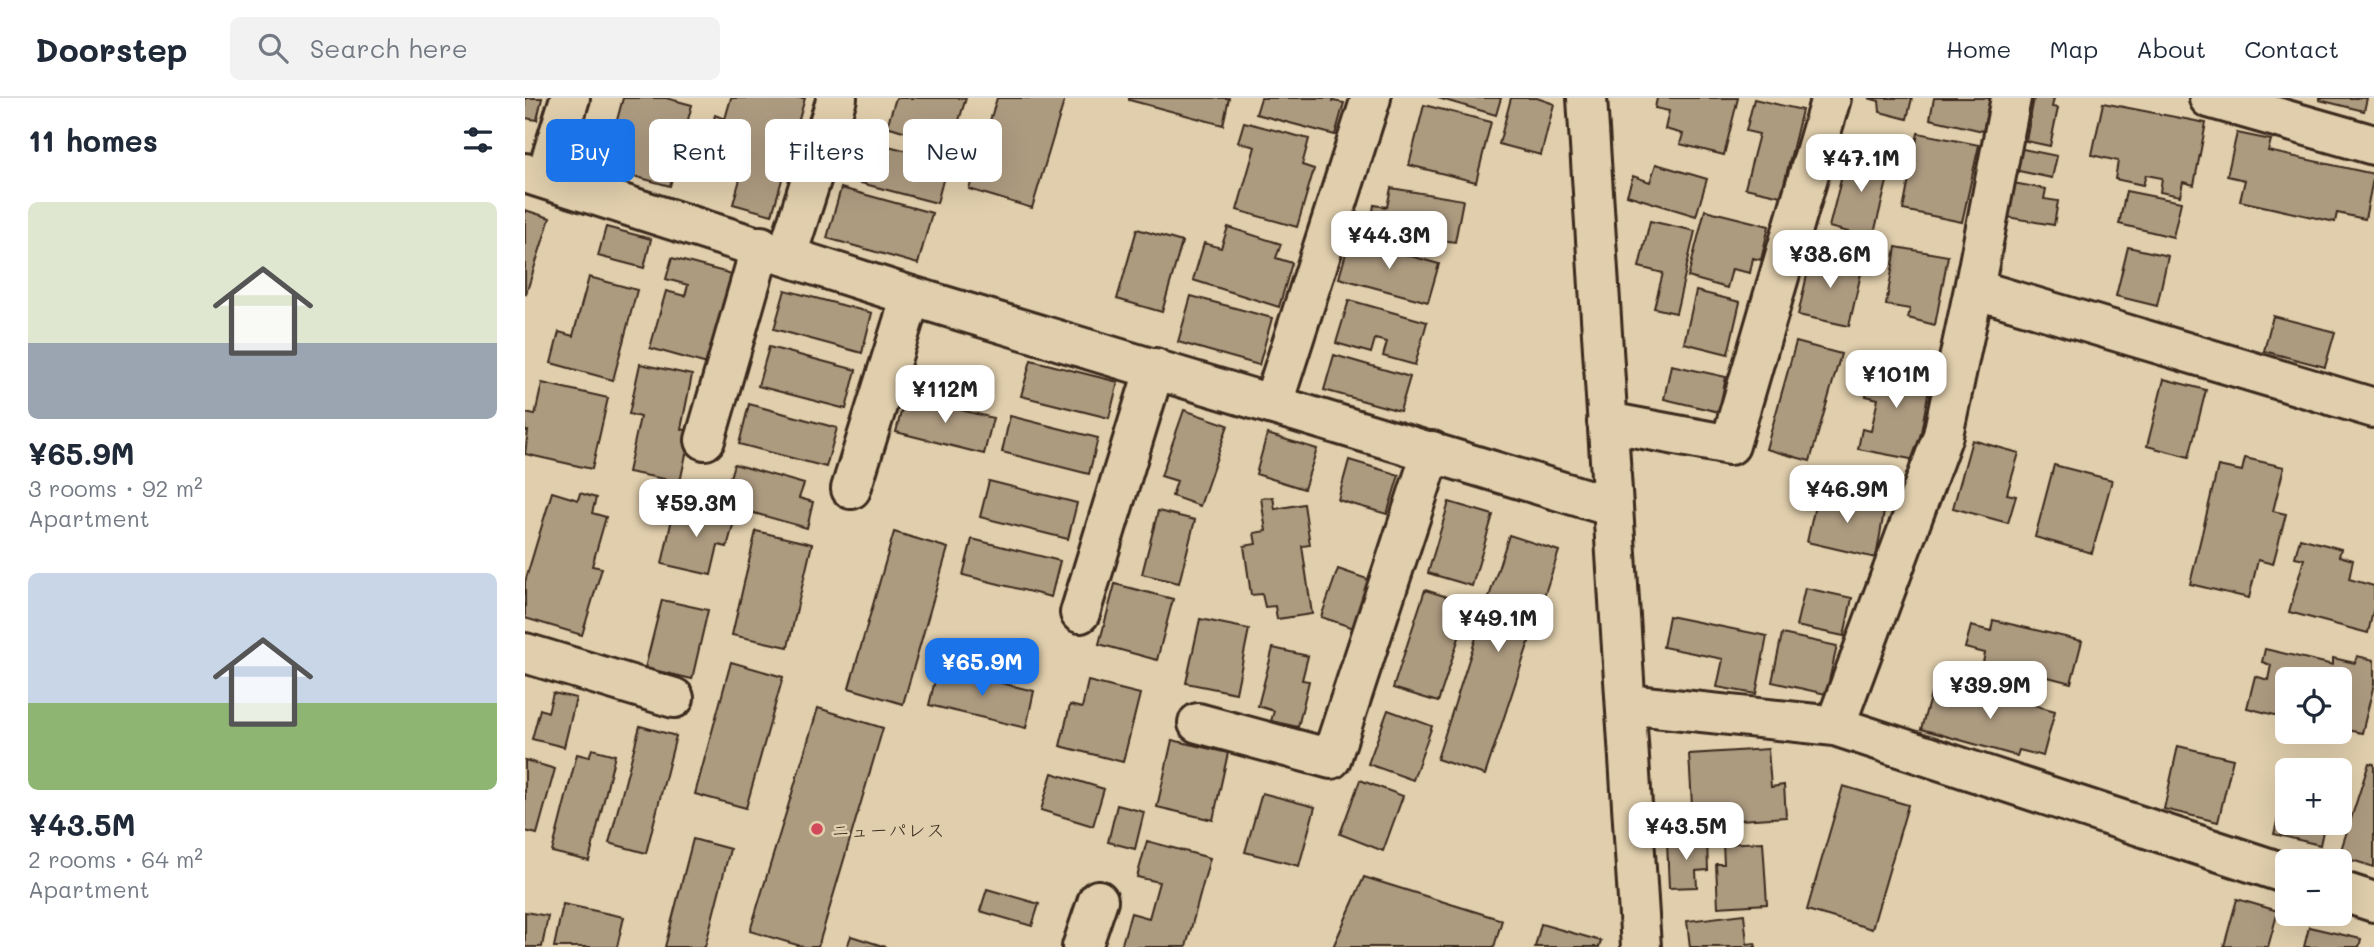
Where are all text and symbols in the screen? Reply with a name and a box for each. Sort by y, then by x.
search box [230,17,720,80]
text: Doorstep [35,27,188,70]
icon: search [254,29,292,67]
text: Search here [310,31,468,65]
text: Home [1946,33,2011,64]
text: Map [2049,33,2098,64]
text: About [2136,33,2206,64]
text: Contact [2244,33,2339,64]
chip: Buy [546,119,635,182]
chip: Rent [649,119,751,182]
chip: Filters [765,119,889,182]
chip: New [903,119,1002,182]
text: 11 homes [28,120,158,160]
icon: filters [459,121,497,159]
pin: ¥47.1M [1804,134,1918,194]
text: ¥47.1M [1822,142,1900,172]
pin: ¥44.3M [1332,212,1446,271]
text: ¥44.3M [1347,219,1431,249]
pin: ¥38.6M [1773,230,1887,290]
text: ¥38.6M [1789,238,1871,268]
icon: home [200,248,326,374]
pin: ¥101M [1847,350,1945,410]
text: ¥101M [1862,358,1930,388]
pin: ¥112M [896,366,994,425]
text: ¥112M [912,373,978,403]
text: ¥65.9M [28,433,135,473]
pin: ¥46.9M [1790,466,1904,525]
text: 3 rooms · 92 m² [28,473,203,503]
text: ¥46.9M [1805,473,1889,503]
pin: ¥59.3M [639,480,753,539]
text: ¥59.3M [655,487,737,517]
text: Apartment [28,503,150,533]
pin: ¥49.1M [1441,594,1555,654]
text: ¥49.1M [1458,602,1538,632]
icon: home [200,619,326,745]
pin: ¥65.9M [925,638,1039,698]
text: ¥65.9M [941,646,1023,676]
pin: ¥39.9M [1933,662,2047,721]
map controls [2275,667,2352,926]
button: locate [2275,667,2352,744]
text: ¥39.9M [1949,669,2031,699]
button: + [2275,758,2352,835]
pin: ¥43.5M [1629,802,1743,862]
text: ¥43.5M [28,804,136,844]
text: ¥43.5M [1645,810,1727,840]
place label: ニューパレス [831,817,945,842]
marker: ニューパレス [809,821,825,837]
text: 2 rooms · 64 m² [28,844,203,874]
button: − [2275,849,2352,926]
text: Apartment [28,874,150,904]

